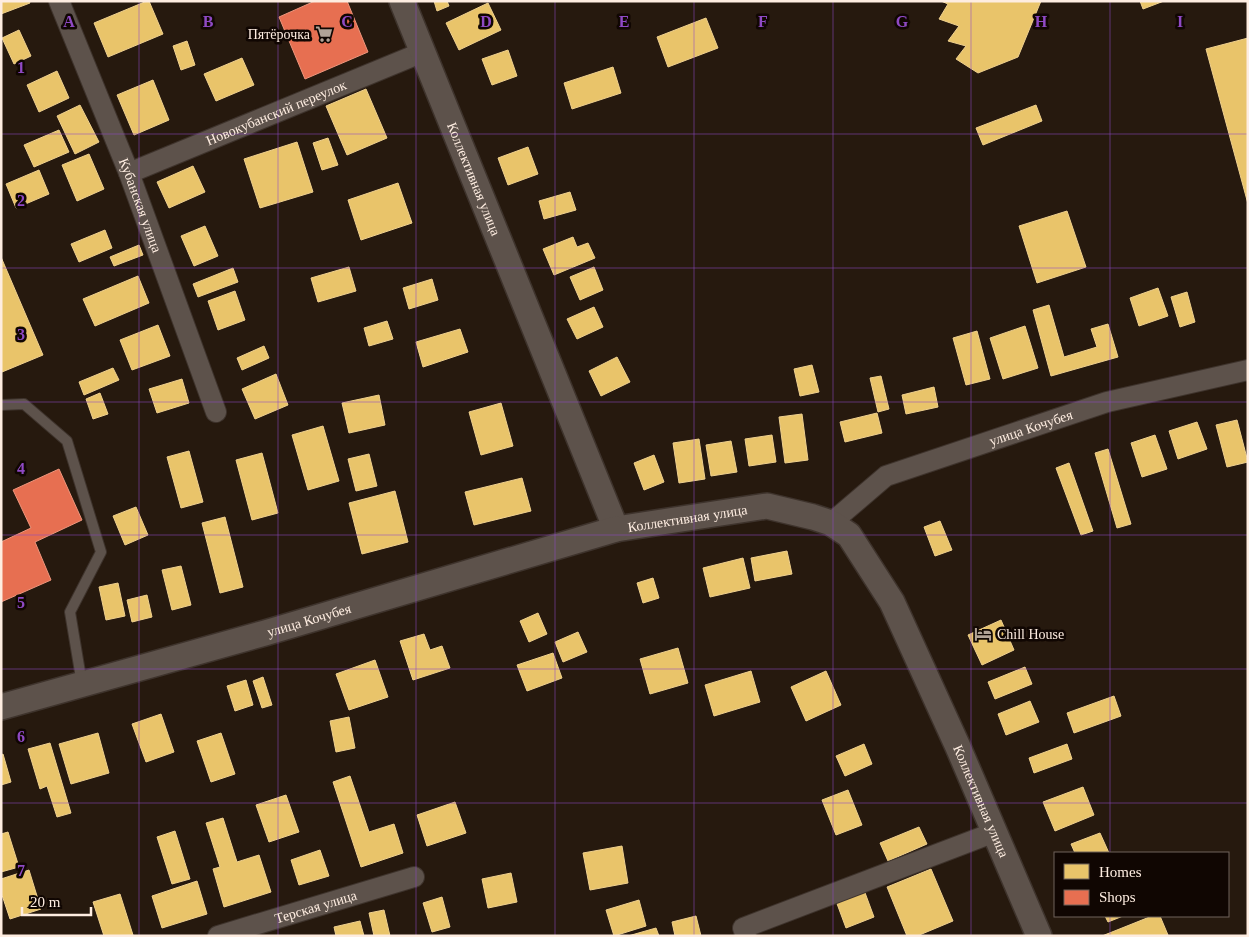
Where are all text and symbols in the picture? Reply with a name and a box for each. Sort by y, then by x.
text: A [63,13,75,30]
text: B [203,13,214,30]
text: C [341,13,353,30]
text: D [480,13,492,30]
text: E [619,13,629,30]
text: F [758,13,768,30]
text: G [896,13,909,30]
text: H [1035,13,1048,30]
text: I [1177,13,1183,30]
supermarket icon: Пятёрочка [314,24,334,44]
place label: Пятёрочка [248,27,311,42]
text: 1 [17,59,25,76]
street label: Новокубанский переулок [204,77,349,148]
street label: Коллективная улица [444,120,504,238]
street label: Кубанская улица [116,156,165,255]
text: 2 [17,192,25,209]
text: 3 [17,326,25,343]
street label: улица Кочубея [987,406,1075,448]
text: 4 [17,460,25,477]
street label: Коллективная улица [627,501,749,535]
text: 5 [17,594,25,611]
street label: улица Кочубея [265,600,353,640]
hotel icon: Chill House [973,624,993,644]
place label: Chill House [997,627,1064,642]
text: 6 [17,728,25,745]
street label: Коллективная улица [950,742,1012,860]
legend [1054,852,1229,917]
text: 7 [17,862,25,879]
text: Homes [1099,864,1142,880]
scale bar [22,884,91,916]
street label: Терская улица [273,887,359,926]
text: Shops [1099,889,1136,905]
text: 20 m [30,894,61,910]

